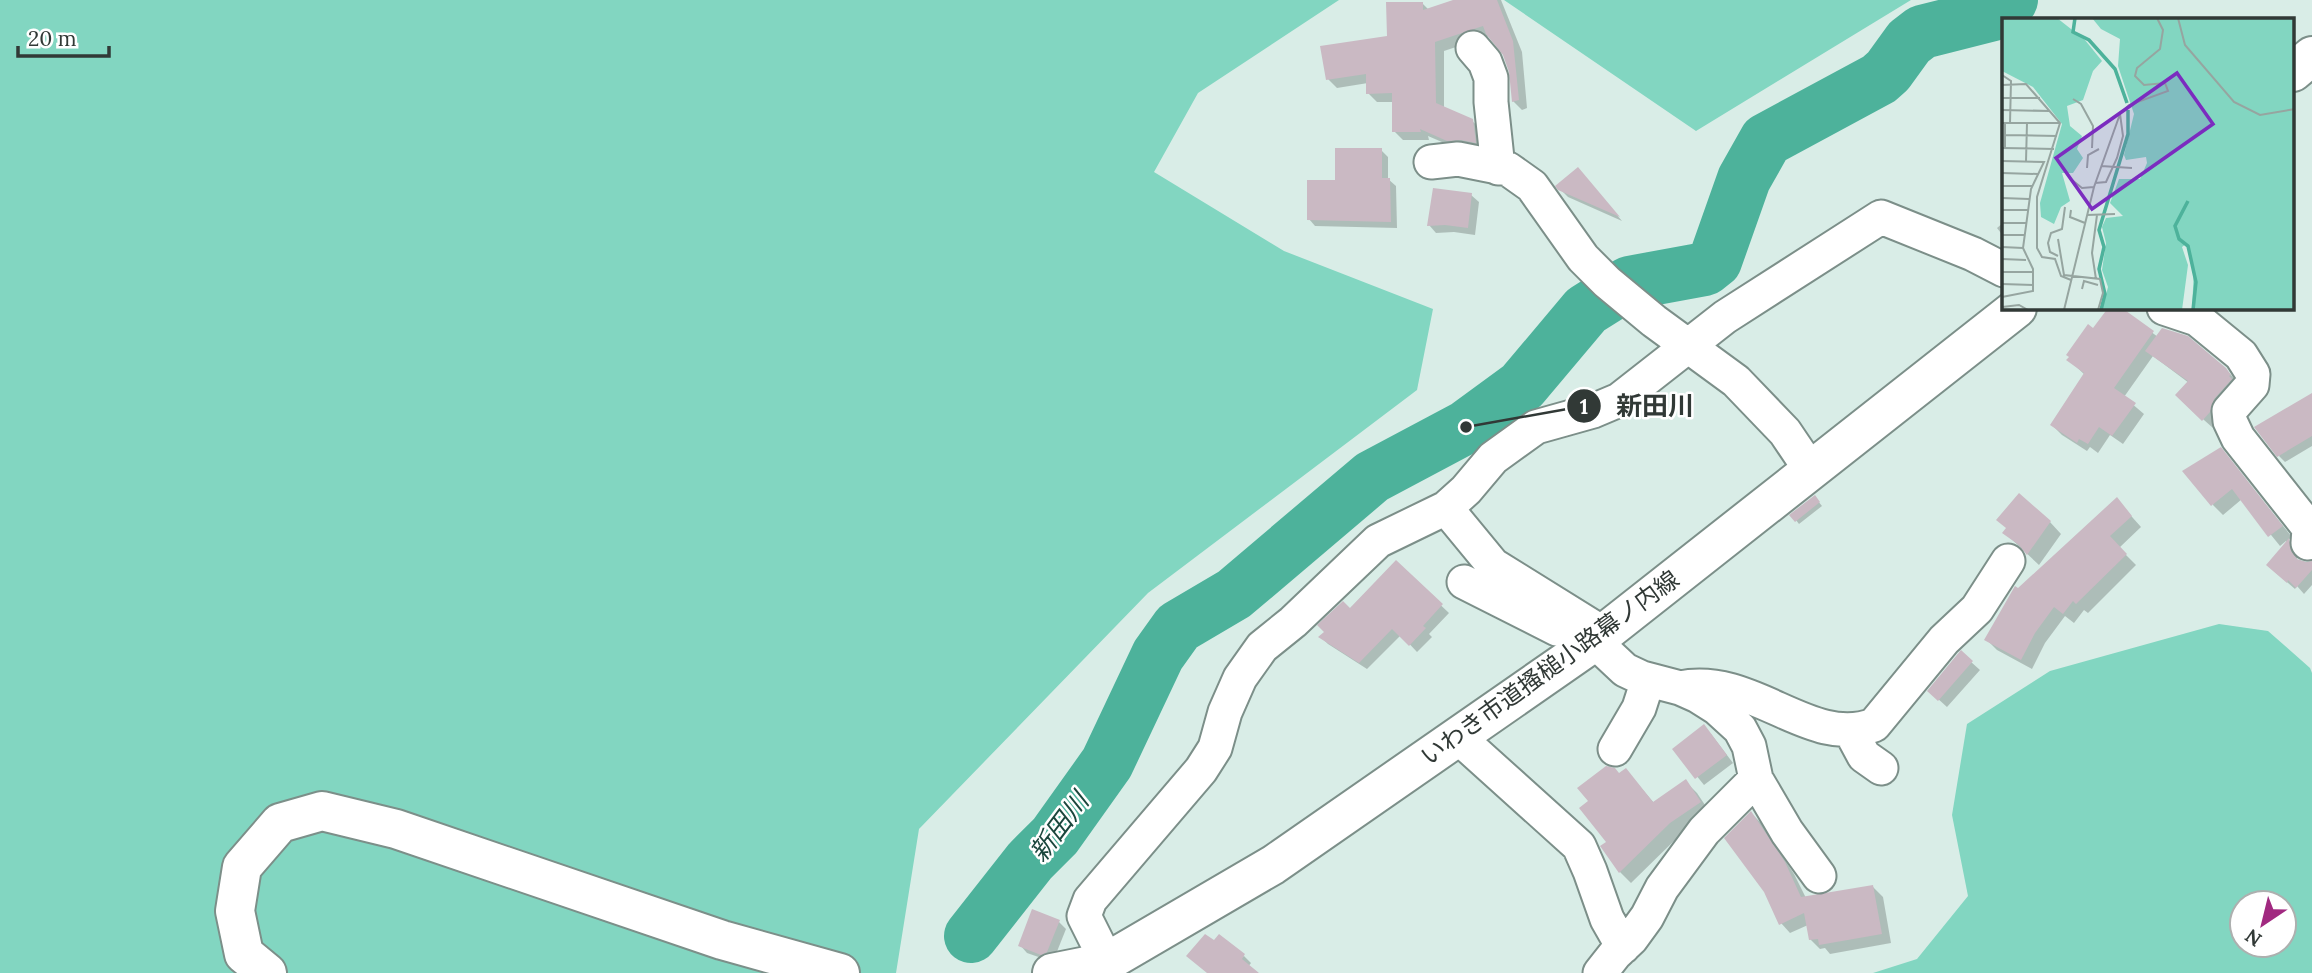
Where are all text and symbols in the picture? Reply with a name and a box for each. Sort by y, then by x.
scale bar [18,14,108,58]
inset map [2002,18,2294,310]
text: 20 m [28,25,77,52]
callout: 新田川 [1567,383,1708,430]
text: 新田川 [1616,389,1694,422]
text: 1 [1580,393,1588,420]
street label: いわき市道搔槌小路幕ノ内線 [1414,563,1685,772]
water label: 新田川 [1022,783,1097,868]
north arrow [2228,889,2298,959]
text: N [2240,924,2266,952]

